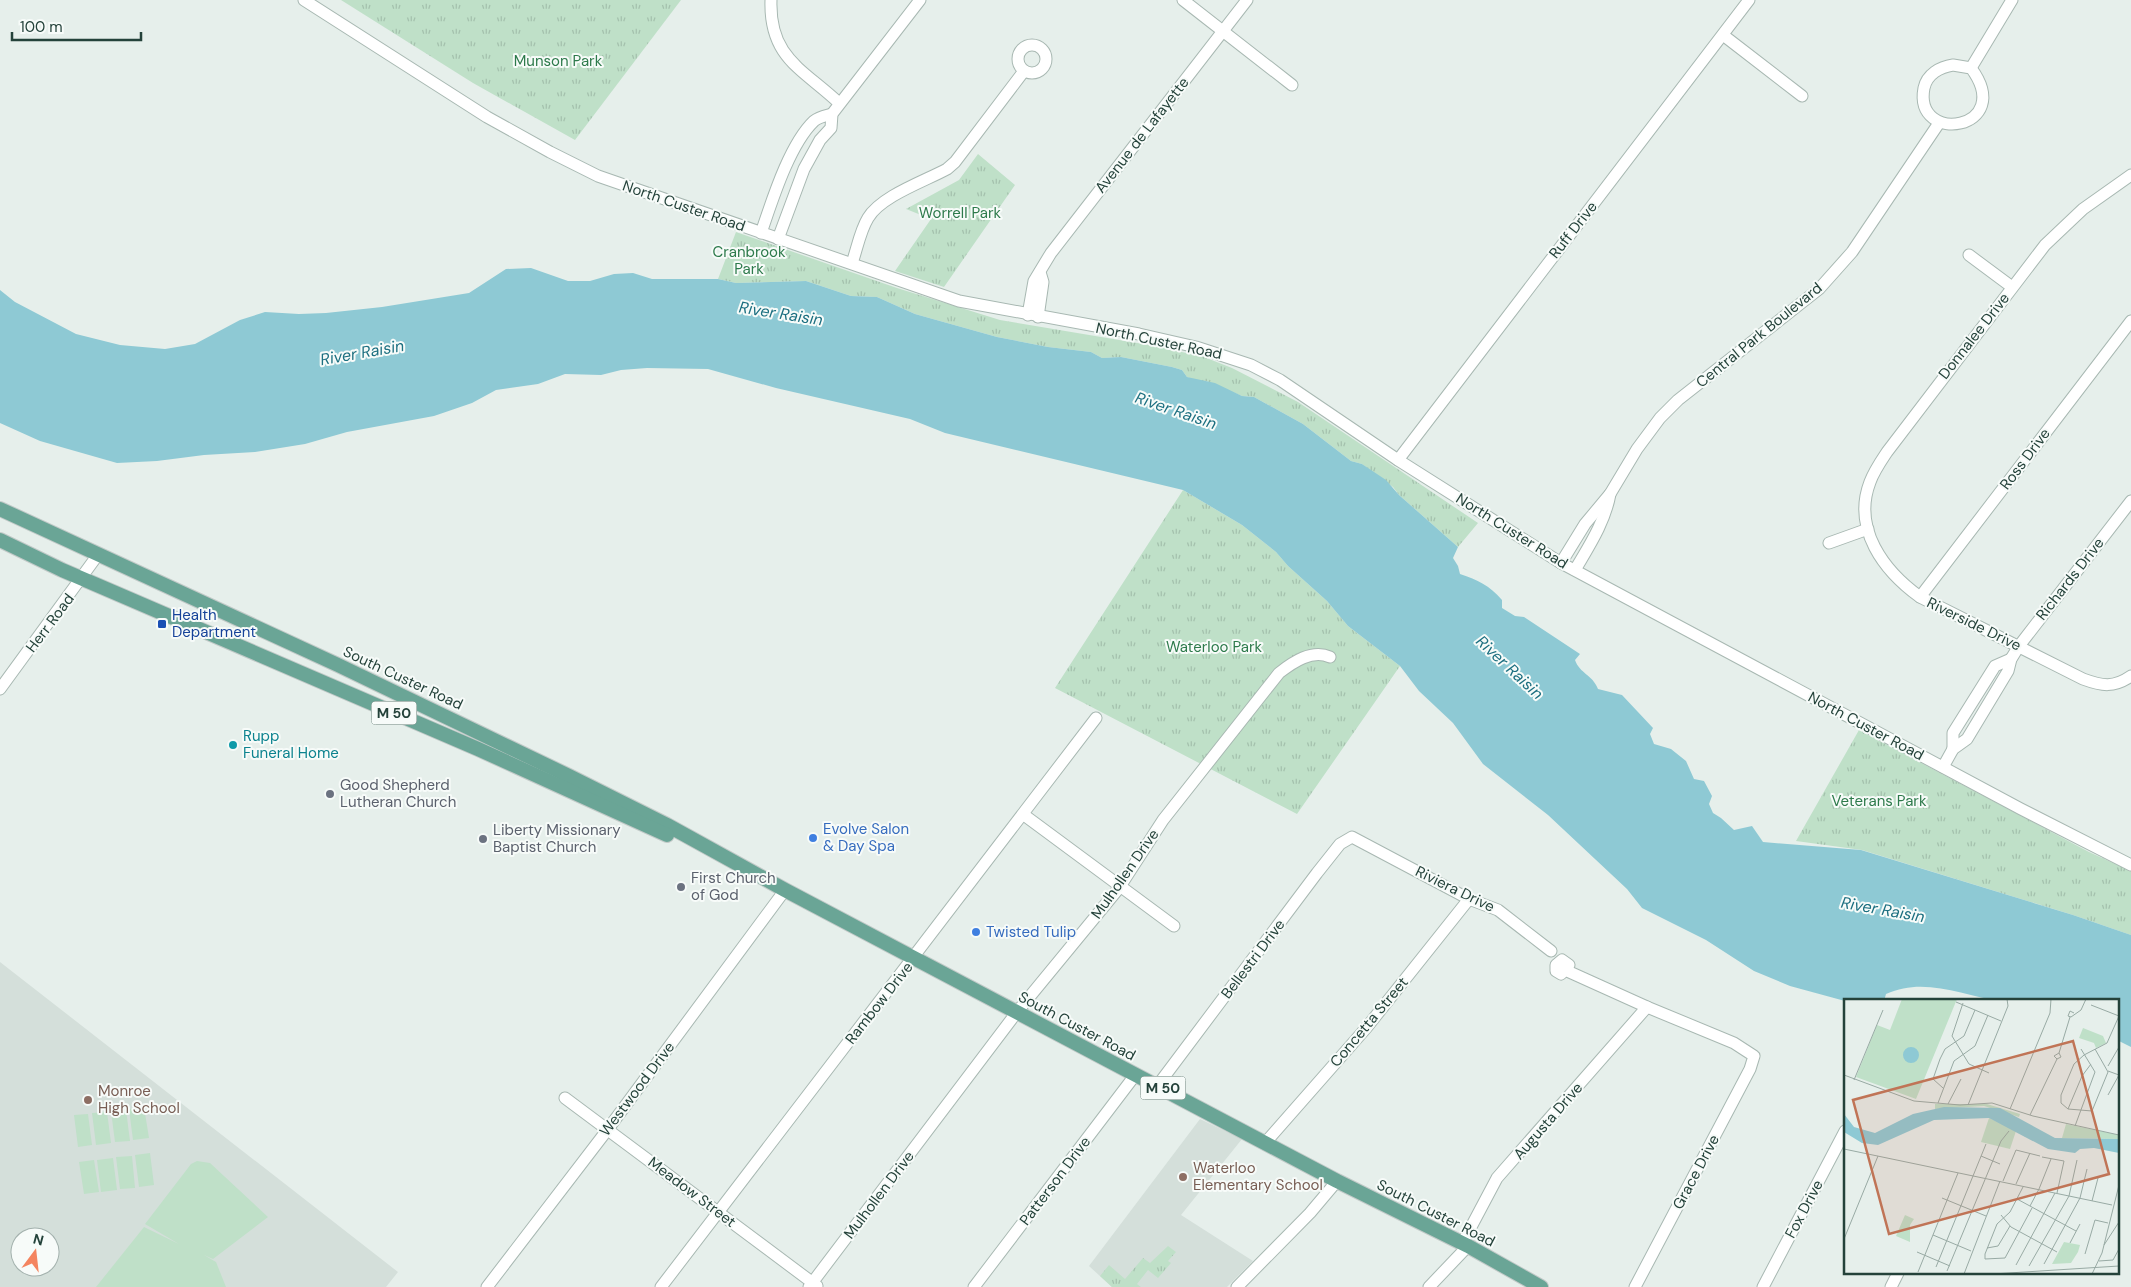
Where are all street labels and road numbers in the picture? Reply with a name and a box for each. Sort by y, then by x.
street label: Avenue de Lafayette [1091,73,1193,197]
street label: North Custer Road [620,176,748,236]
street label: Ruff Drive [1544,197,1602,263]
street label: Central Park Boulevard [1692,278,1826,392]
street label: Donnalee Drive [1934,289,2014,383]
street label: North Custer Road [1094,318,1224,364]
street label: Ross Drive [1995,424,2055,494]
street label: North Custer Road [1452,488,1572,574]
street label: Richards Drive [2031,534,2109,624]
street label: Herr Road [21,590,79,656]
street label: Riverside Drive [1923,593,2025,655]
street label: South Custer Road [340,641,466,715]
street label: North Custer Road [1805,687,1927,765]
road number: M 50 [372,701,416,724]
street label: Mulhollen Drive [1087,825,1163,923]
street label: Riviera Drive [1412,861,1498,917]
street label: Bellestri Drive [1217,915,1289,1003]
street label: Rambow Drive [841,958,917,1048]
street label: Concetta Street [1325,973,1413,1071]
street label: South Custer Road [1015,987,1139,1065]
street label: Westwood Drive [595,1038,679,1140]
road number: M 50 [1140,1076,1186,1100]
street label: Augusta Drive [1509,1078,1587,1164]
street label: Grace Drive [1668,1131,1724,1213]
street label: Patterson Drive [1015,1132,1095,1230]
street label: Mulhollen Drive [839,1147,919,1243]
street label: Meadow Street [644,1152,740,1232]
street label: South Custer Road [1374,1175,1498,1251]
street label: Fox Drive [1780,1176,1828,1242]

